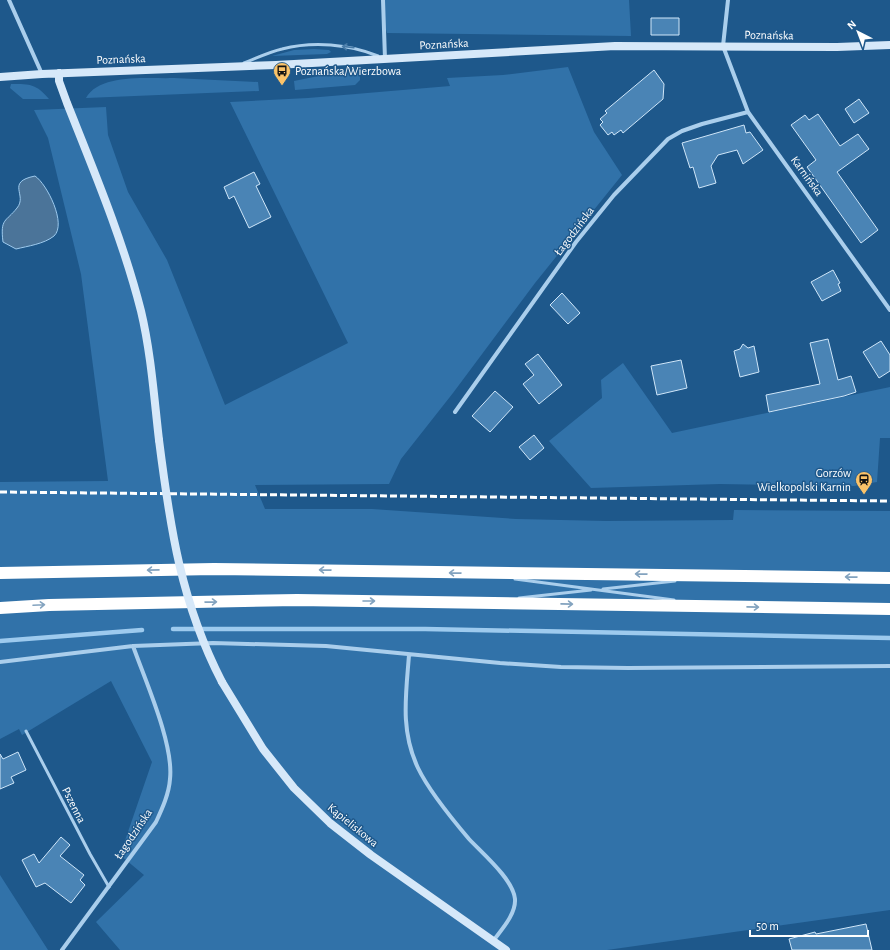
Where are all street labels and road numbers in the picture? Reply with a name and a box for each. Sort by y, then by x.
street label: Poznańska [744,29,794,41]
street label: Poznańska [419,37,469,51]
street label: Poznańska [96,52,146,66]
street label: Karnińska [789,154,826,199]
street label: Łagodzińska [552,204,596,258]
street label: Pszenna [60,785,88,825]
street label: Kąpieliskowa [325,801,381,849]
street label: Łagodzińska [112,806,154,861]

